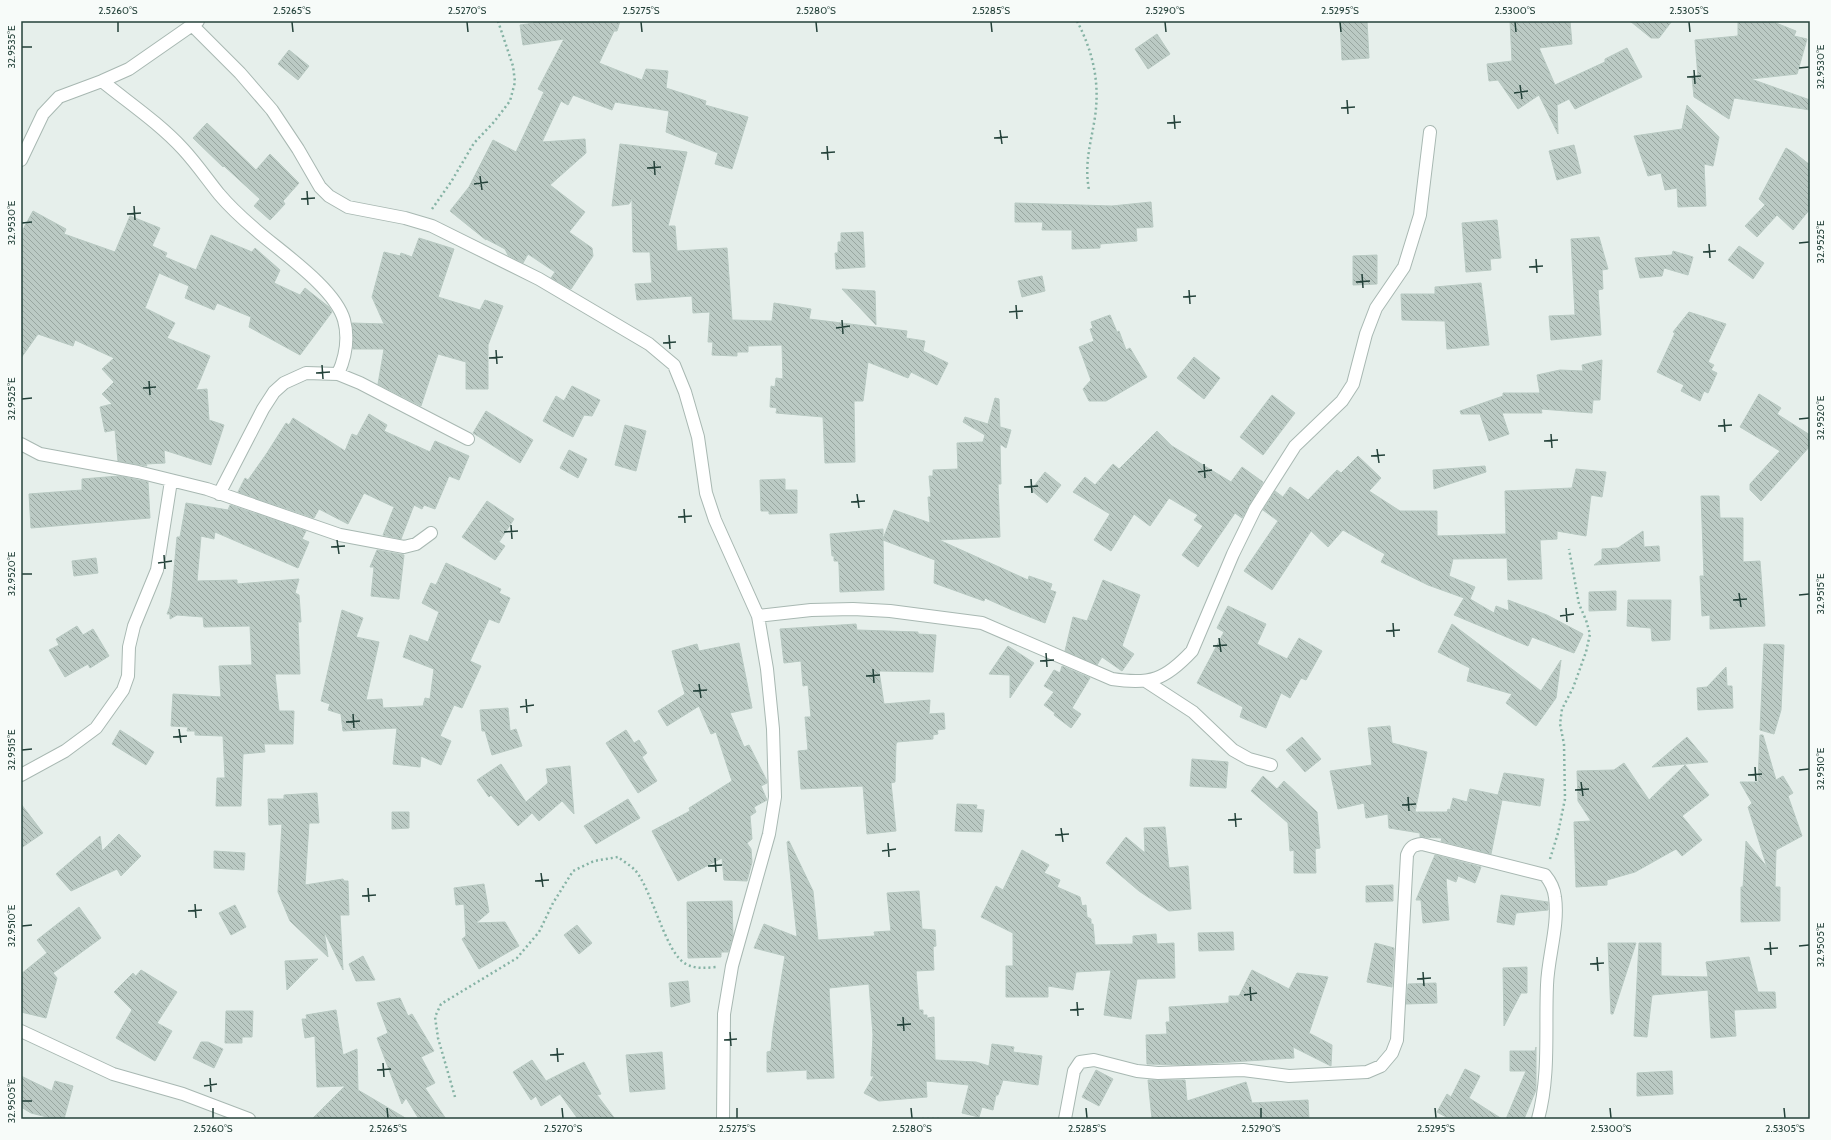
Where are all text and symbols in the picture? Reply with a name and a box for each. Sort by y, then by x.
text: 2.5260°S [98,4,138,17]
text: 2.5265°S [273,4,311,17]
text: 2.5270°S [448,4,486,17]
text: 2.5275°S [622,4,660,17]
text: 2.5280°S [796,4,836,17]
text: 2.5285°S [972,4,1010,17]
text: 2.5290°S [1145,4,1185,17]
text: 2.5295°S [1321,4,1359,17]
text: 2.5300°S [1495,4,1536,17]
text: 2.5305°S [1669,4,1709,17]
text: 32.9535°E [5,25,18,69]
text: 32.9530°E [1814,44,1827,89]
text: 32.9530°E [5,200,18,245]
text: 32.9525°E [1814,220,1827,263]
text: 32.9525°E [5,377,18,420]
text: 32.9520°E [1814,395,1827,440]
text: 32.9520°E [5,551,18,596]
text: 32.9515°E [1814,573,1827,614]
text: 32.9515°E [5,729,18,770]
text: 32.9510°E [1814,747,1827,790]
text: 32.9510°E [5,904,18,947]
text: 32.9505°E [1814,922,1827,967]
text: 32.9505°E [5,1078,18,1123]
text: 2.5260°S [193,1122,233,1135]
text: 2.5265°S [369,1122,407,1135]
text: 2.5270°S [544,1122,582,1135]
text: 2.5275°S [718,1122,756,1135]
text: 2.5280°S [892,1122,932,1135]
text: 2.5285°S [1068,1122,1106,1135]
text: 2.5290°S [1241,1122,1281,1135]
text: 2.5295°S [1417,1122,1455,1135]
text: 2.5300°S [1591,1122,1632,1135]
text: 2.5305°S [1765,1122,1805,1135]

